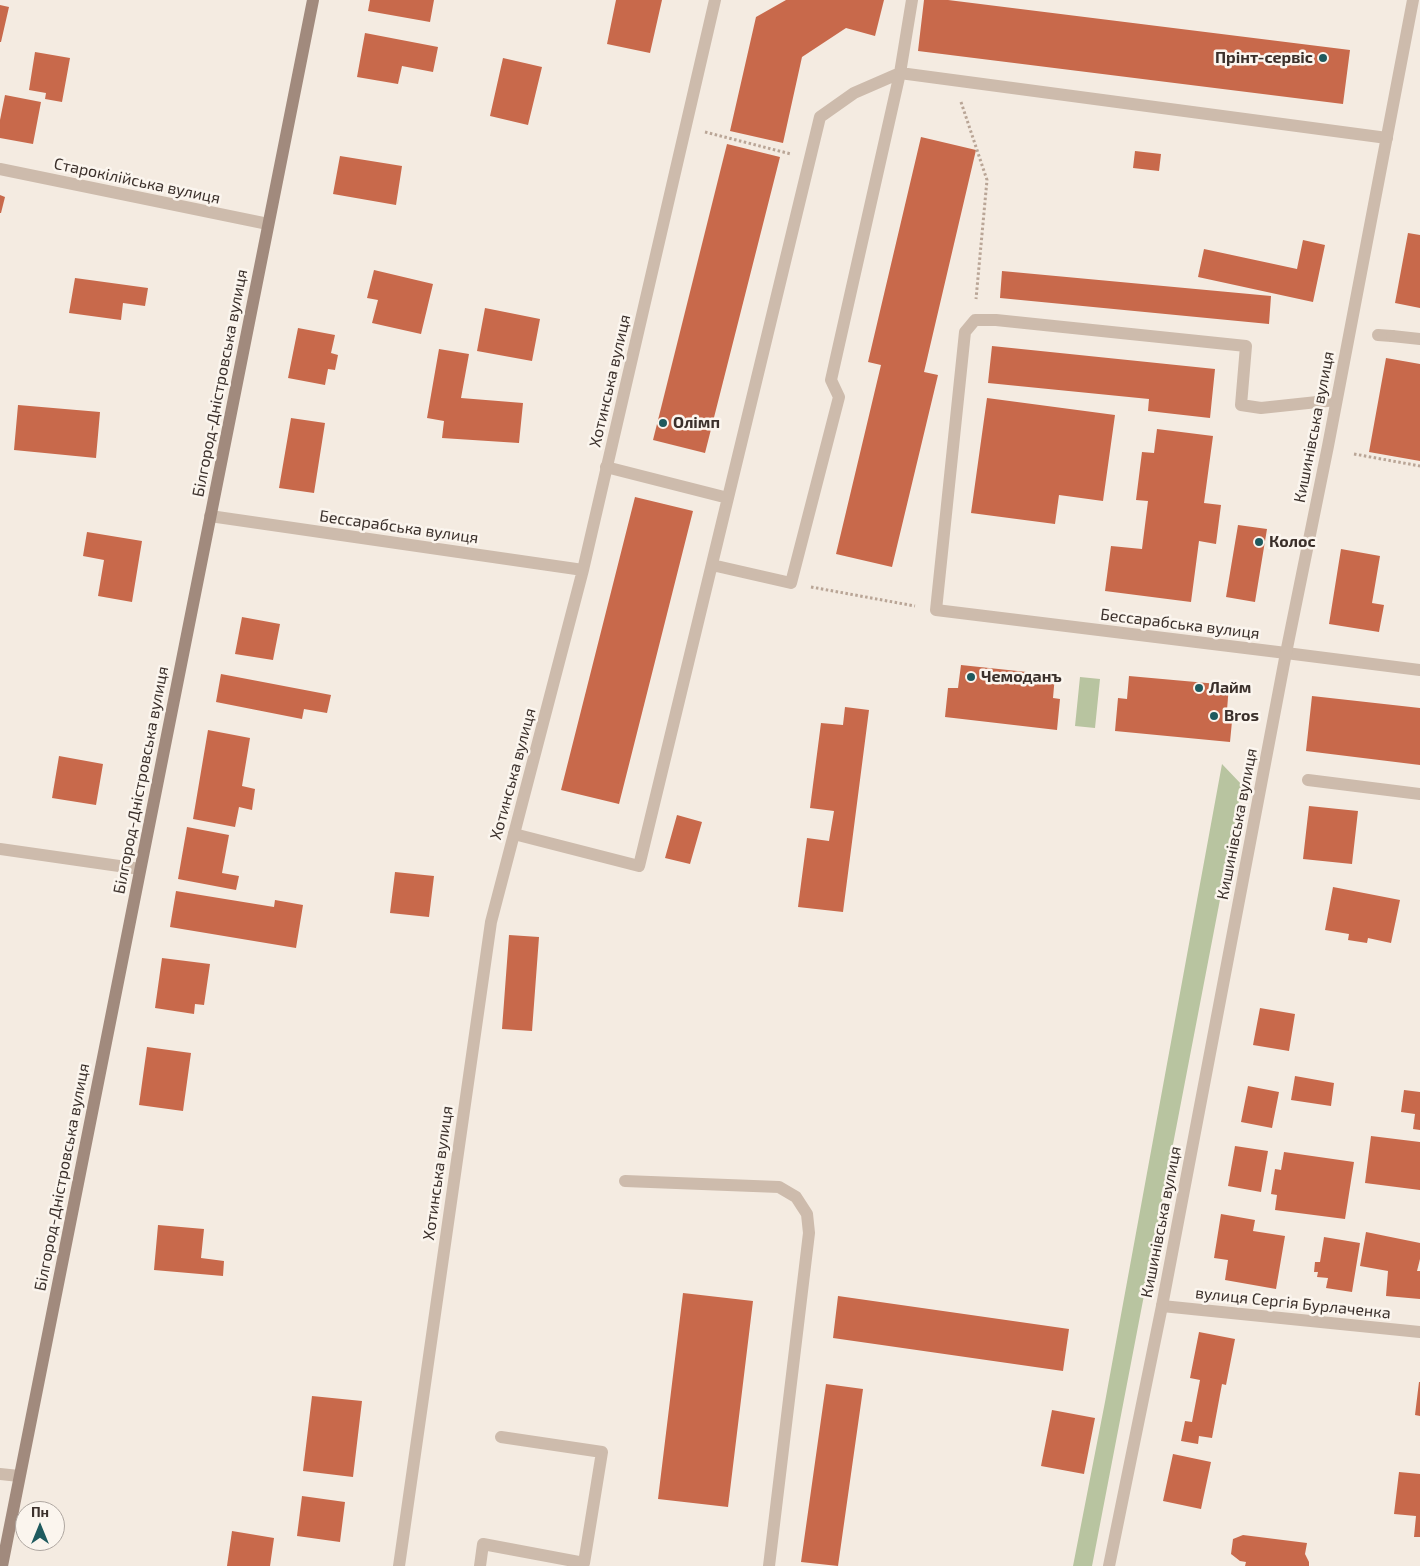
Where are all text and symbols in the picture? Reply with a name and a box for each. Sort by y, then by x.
place label: Прінт-сервіс [1215,48,1313,68]
marker: Прінт-сервіс [1317,52,1329,64]
street label: Старокілійська вулиця [52,154,222,208]
street label: Білгород-Дністровська вулиця [188,268,252,498]
street label: Хотинська вулиця [585,313,635,449]
street label: Кишинівська вулиця [1290,350,1338,504]
place label: Олімп [673,413,720,433]
marker: Олімп [657,417,669,429]
street label: Бессарабська вулиця [318,506,480,548]
place label: Колос [1269,532,1316,552]
marker: Колос [1253,536,1265,548]
street label: Бессарабська вулиця [1099,605,1261,643]
street label: Білгород-Дністровська вулиця [109,665,173,895]
place label: Чемоданъ [981,667,1062,687]
marker: Чемоданъ [965,671,977,683]
place label: Лайм [1209,678,1251,698]
marker: Лайм [1193,682,1205,694]
street label: Хотинська вулиця [486,706,540,842]
place label: Bros [1224,706,1259,726]
marker: Bros [1208,710,1220,722]
street label: Кишинівська вулиця [1213,747,1261,901]
street label: Білгород-Дністровська вулиця [30,1062,94,1292]
street label: Хотинська вулиця [419,1105,457,1241]
street label: Кишинівська вулиця [1137,1145,1185,1299]
street label: вулиця Сергія Бурлаченка [1194,1283,1392,1323]
north arrow [15,1501,65,1551]
text: Пн [31,1503,49,1520]

